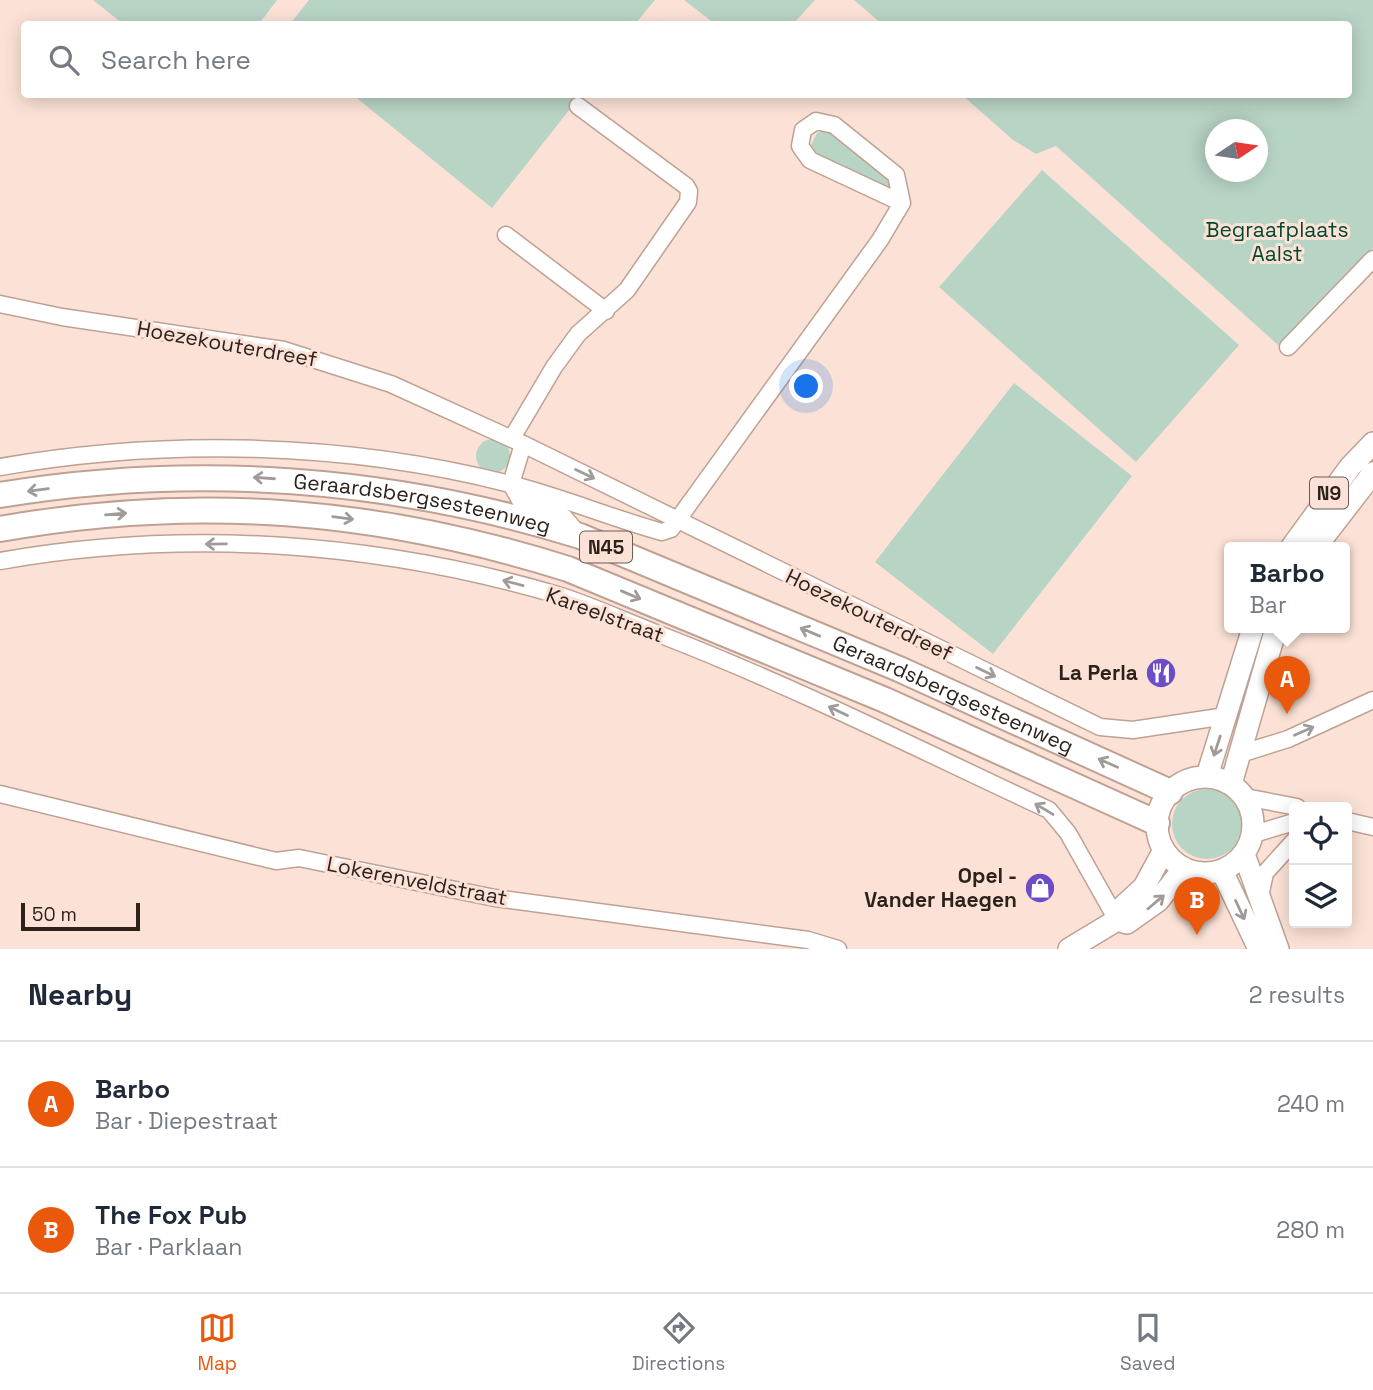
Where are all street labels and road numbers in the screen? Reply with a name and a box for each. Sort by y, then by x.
street label: Hoezekouterdreef [135,314,319,373]
street label: Geraardsbergsesteenweg [292,468,554,540]
road number: N9 [1310,478,1348,508]
road number: N45 [580,532,632,562]
street label: Hoezekouterdreef [781,562,957,667]
street label: Kareelstraat [542,581,668,648]
street label: Geraardsbergsesteenweg [829,629,1078,759]
street label: Lokerenveldstraat [325,850,510,911]

